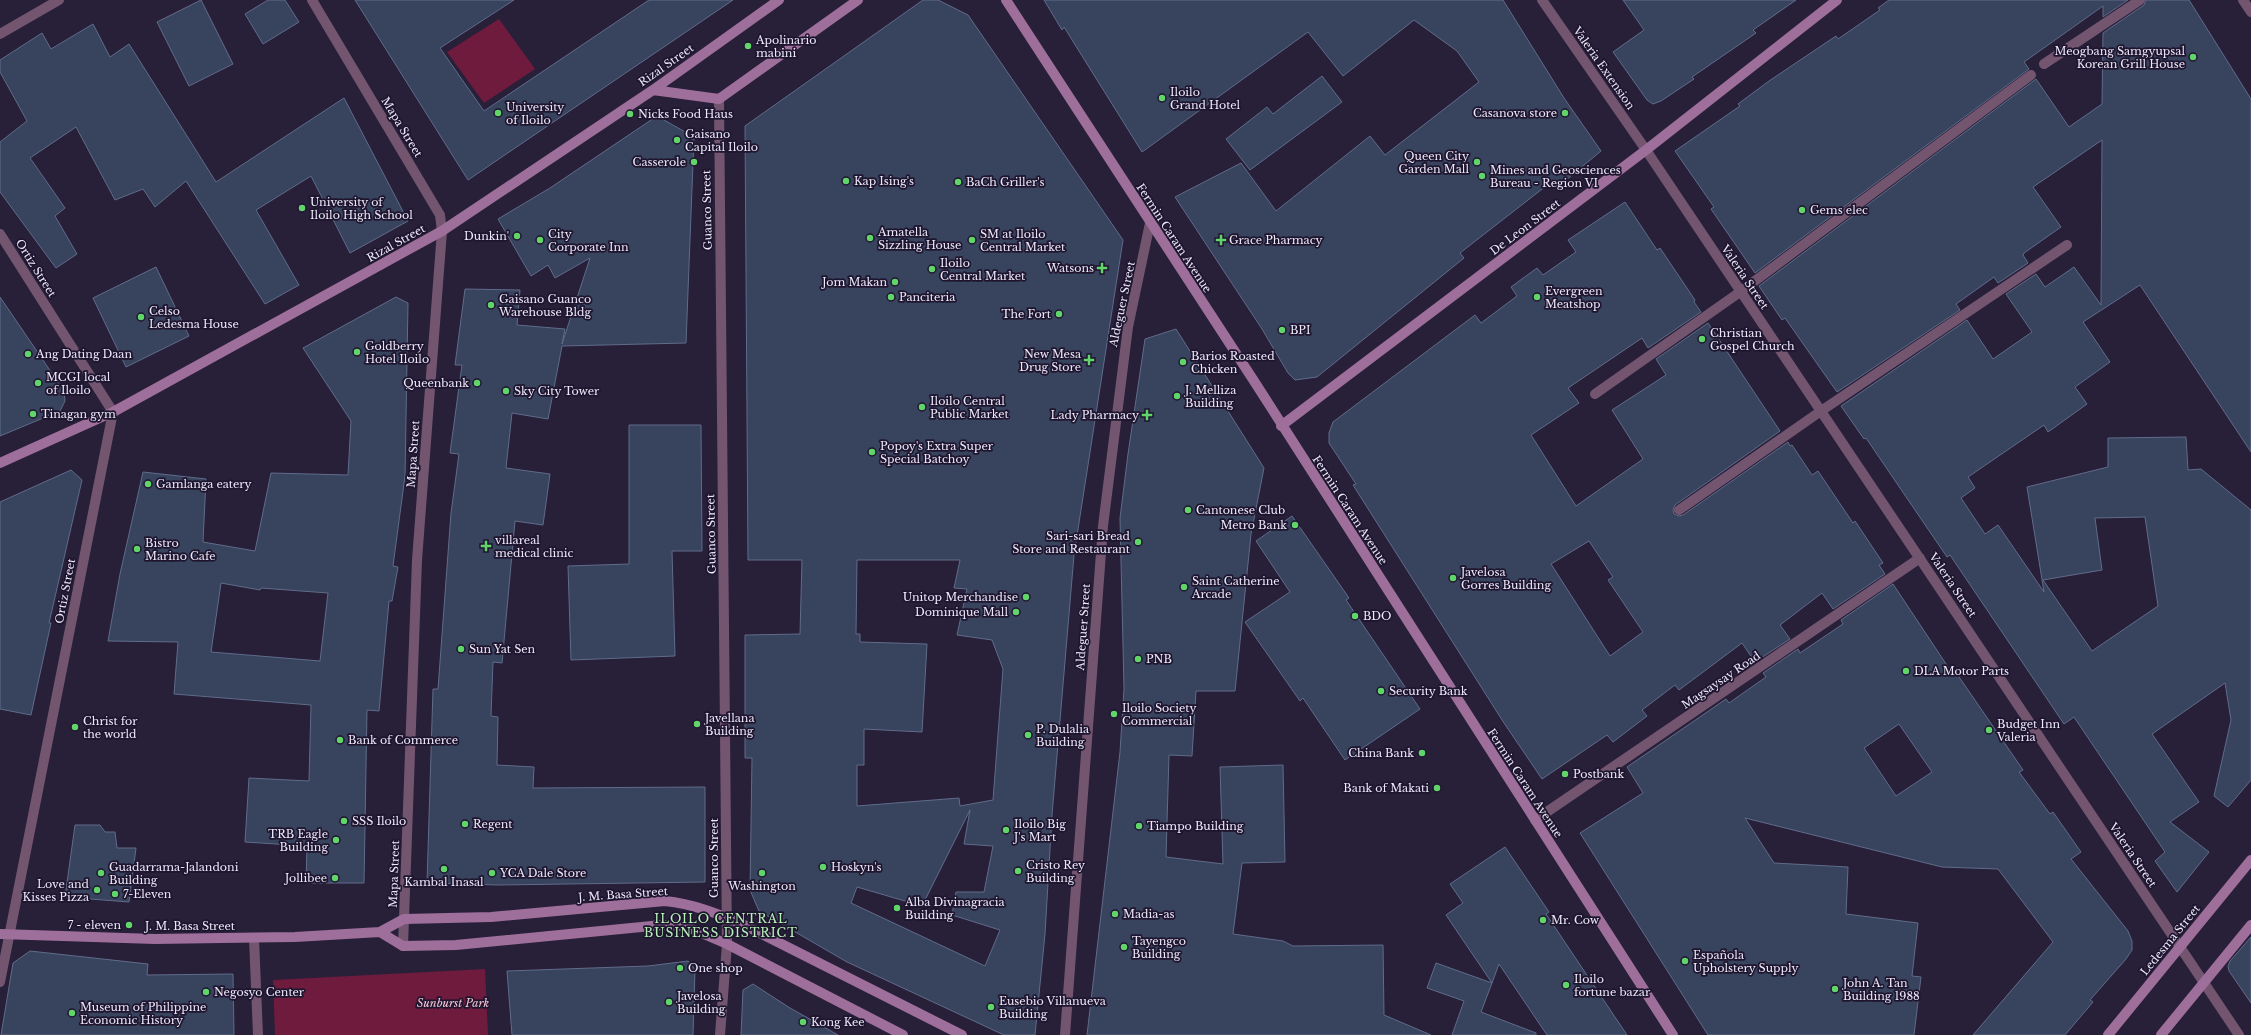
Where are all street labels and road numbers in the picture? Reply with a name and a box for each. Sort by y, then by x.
street label: Valeria Extension [1570,23,1638,112]
street label: Rizal Street [636,40,697,89]
street label: Mapa Street [379,94,426,160]
street label: Guanco Street [699,169,715,250]
street label: Fermin Caram Avenue [1133,181,1215,295]
street label: De Leon Street [1487,195,1564,258]
street label: Rizal Street [364,221,428,265]
street label: Ortiz Street [13,236,60,300]
street label: Valeria Street [1718,241,1772,313]
street label: Aldeguer Street [1106,259,1138,349]
street label: Mapa Street [404,419,422,488]
street label: Fermin Caram Avenue [1309,453,1391,567]
street label: Guanco Street [703,493,719,574]
street label: Valeria Street [1926,549,1980,621]
street label: Ortiz Street [52,556,78,625]
street label: Aldeguer Street [1073,582,1093,672]
street label: Magsaysay Road [1679,648,1764,712]
street label: Fermin Caram Avenue [1484,726,1566,840]
street label: Guanco Street [707,817,721,898]
street label: Valeria Street [2106,819,2160,891]
street label: Mapa Street [386,839,402,908]
street label: J. M. Basa Street [576,884,669,904]
street label: Ledesma Street [2137,901,2203,978]
street label: J. M. Basa Street [143,919,236,933]

